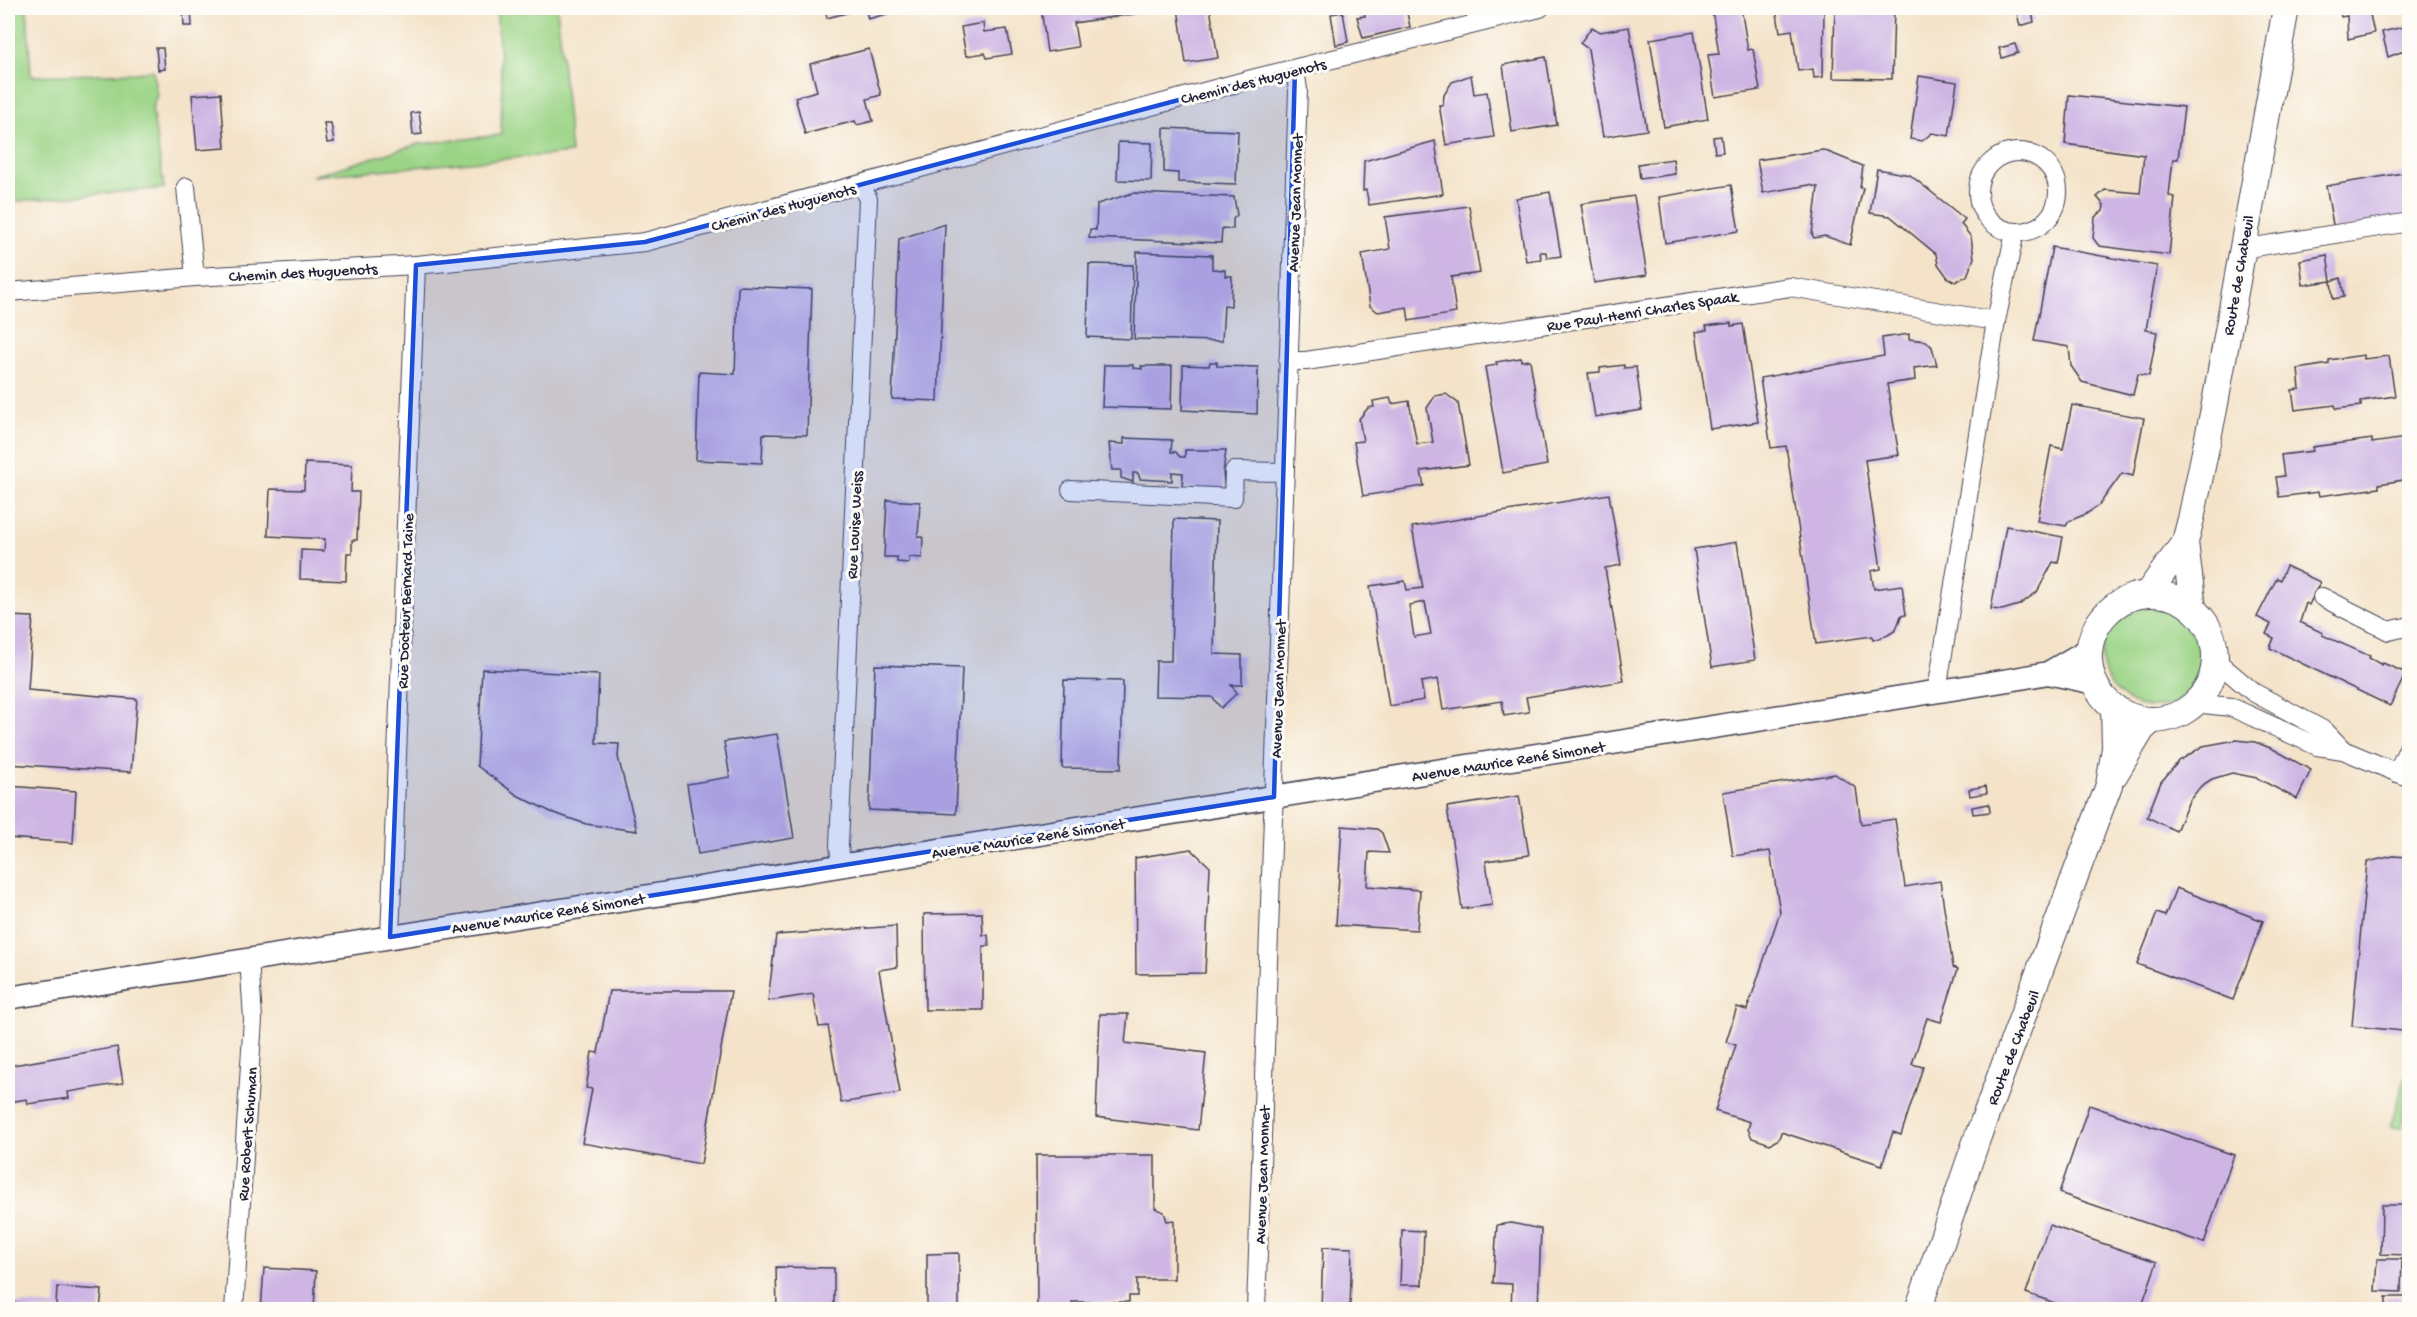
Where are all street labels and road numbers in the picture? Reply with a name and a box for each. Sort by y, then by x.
street label: Chemin des Huguenots [1179,56,1329,111]
street label: Avenue Jean Monnet [1286,132,1309,273]
street label: Chemin des Huguenots [710,181,859,238]
street label: Route de Chabeuil [2221,214,2260,337]
street label: Chemin des Huguenots [228,261,379,288]
street label: Rue Paul-Henri Charles Spaak [1546,289,1741,338]
street label: Rue Louise Weiss [844,470,869,580]
street label: Rue Docteur Bernard Taine [395,512,420,689]
street label: Avenue Jean Monnet [1269,618,1292,759]
street label: Avenue Maurice René Simonet [1411,739,1608,788]
street label: Avenue Maurice René Simonet [931,816,1128,865]
street label: Avenue Maurice René Simonet [451,891,648,940]
street label: Route de Chabeuil [1985,988,2046,1108]
street label: Rue Robert Schuman [235,1066,264,1202]
street label: Avenue Jean Monnet [1253,1104,1276,1245]

